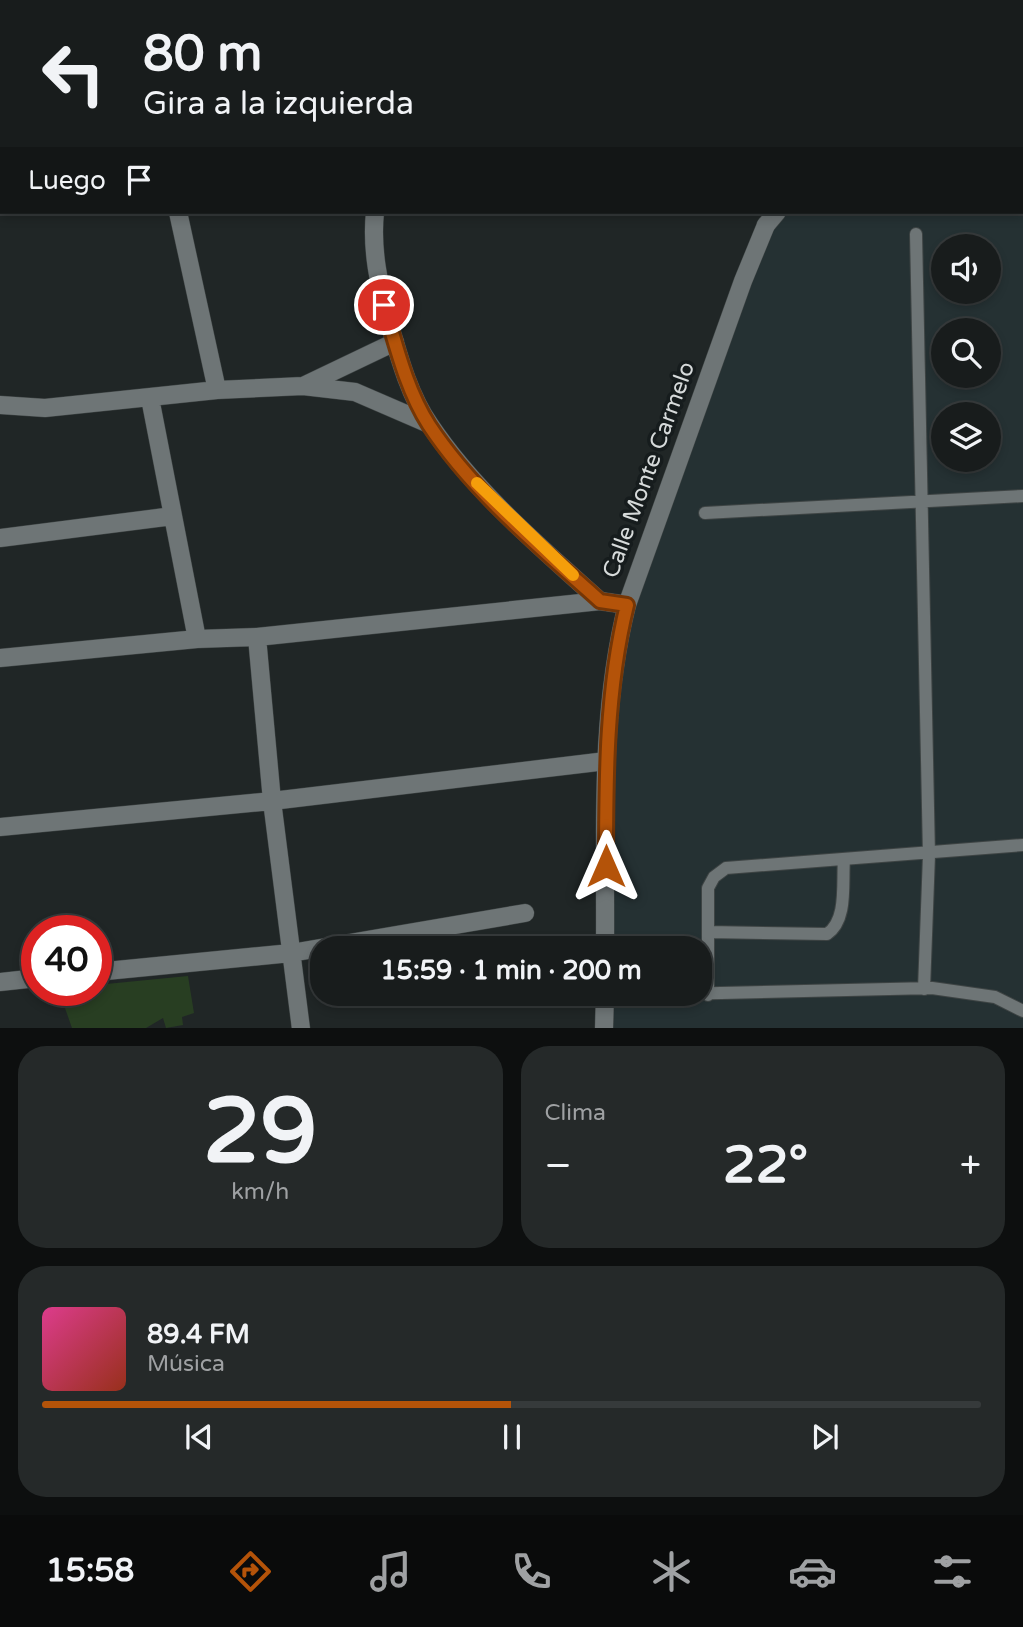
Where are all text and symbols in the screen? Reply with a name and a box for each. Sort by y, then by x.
text: 80 m [143,25,262,84]
icon: left [28,28,119,119]
text: Gira a la izquierda [143,85,414,123]
icon: arrive [120,161,158,199]
text: Luego [28,165,106,196]
map controls [931,234,1001,472]
button: sound [931,234,1001,304]
pin [354,275,414,335]
icon: arrive [365,286,403,324]
button: search [931,318,1001,388]
street label: Calle Monte Carmelo [597,358,701,582]
button: layers [931,402,1001,472]
position arrow [569,829,643,903]
speed limit sign: 40 [21,915,112,1006]
text: 15:59 · 1 min · 200 m [380,955,642,986]
text: 29 [203,1077,317,1187]
text: Clima [545,1099,606,1127]
text: 22° [723,1134,808,1197]
text: − [545,1143,572,1189]
text: + [960,1143,981,1189]
text: km/h [231,1178,289,1206]
text: 89.4 FM [147,1319,250,1350]
text: Música [147,1350,225,1378]
icon: previous [180,1418,218,1456]
icon: pause [493,1418,531,1456]
icon: next [806,1418,844,1456]
icon: directions [226,1547,275,1596]
icon: music [366,1547,415,1596]
icon: phone [507,1547,556,1596]
icon: climate [647,1547,696,1596]
icon: car [788,1547,837,1596]
icon: filters [928,1547,977,1596]
text: 15:58 [46,1552,134,1590]

